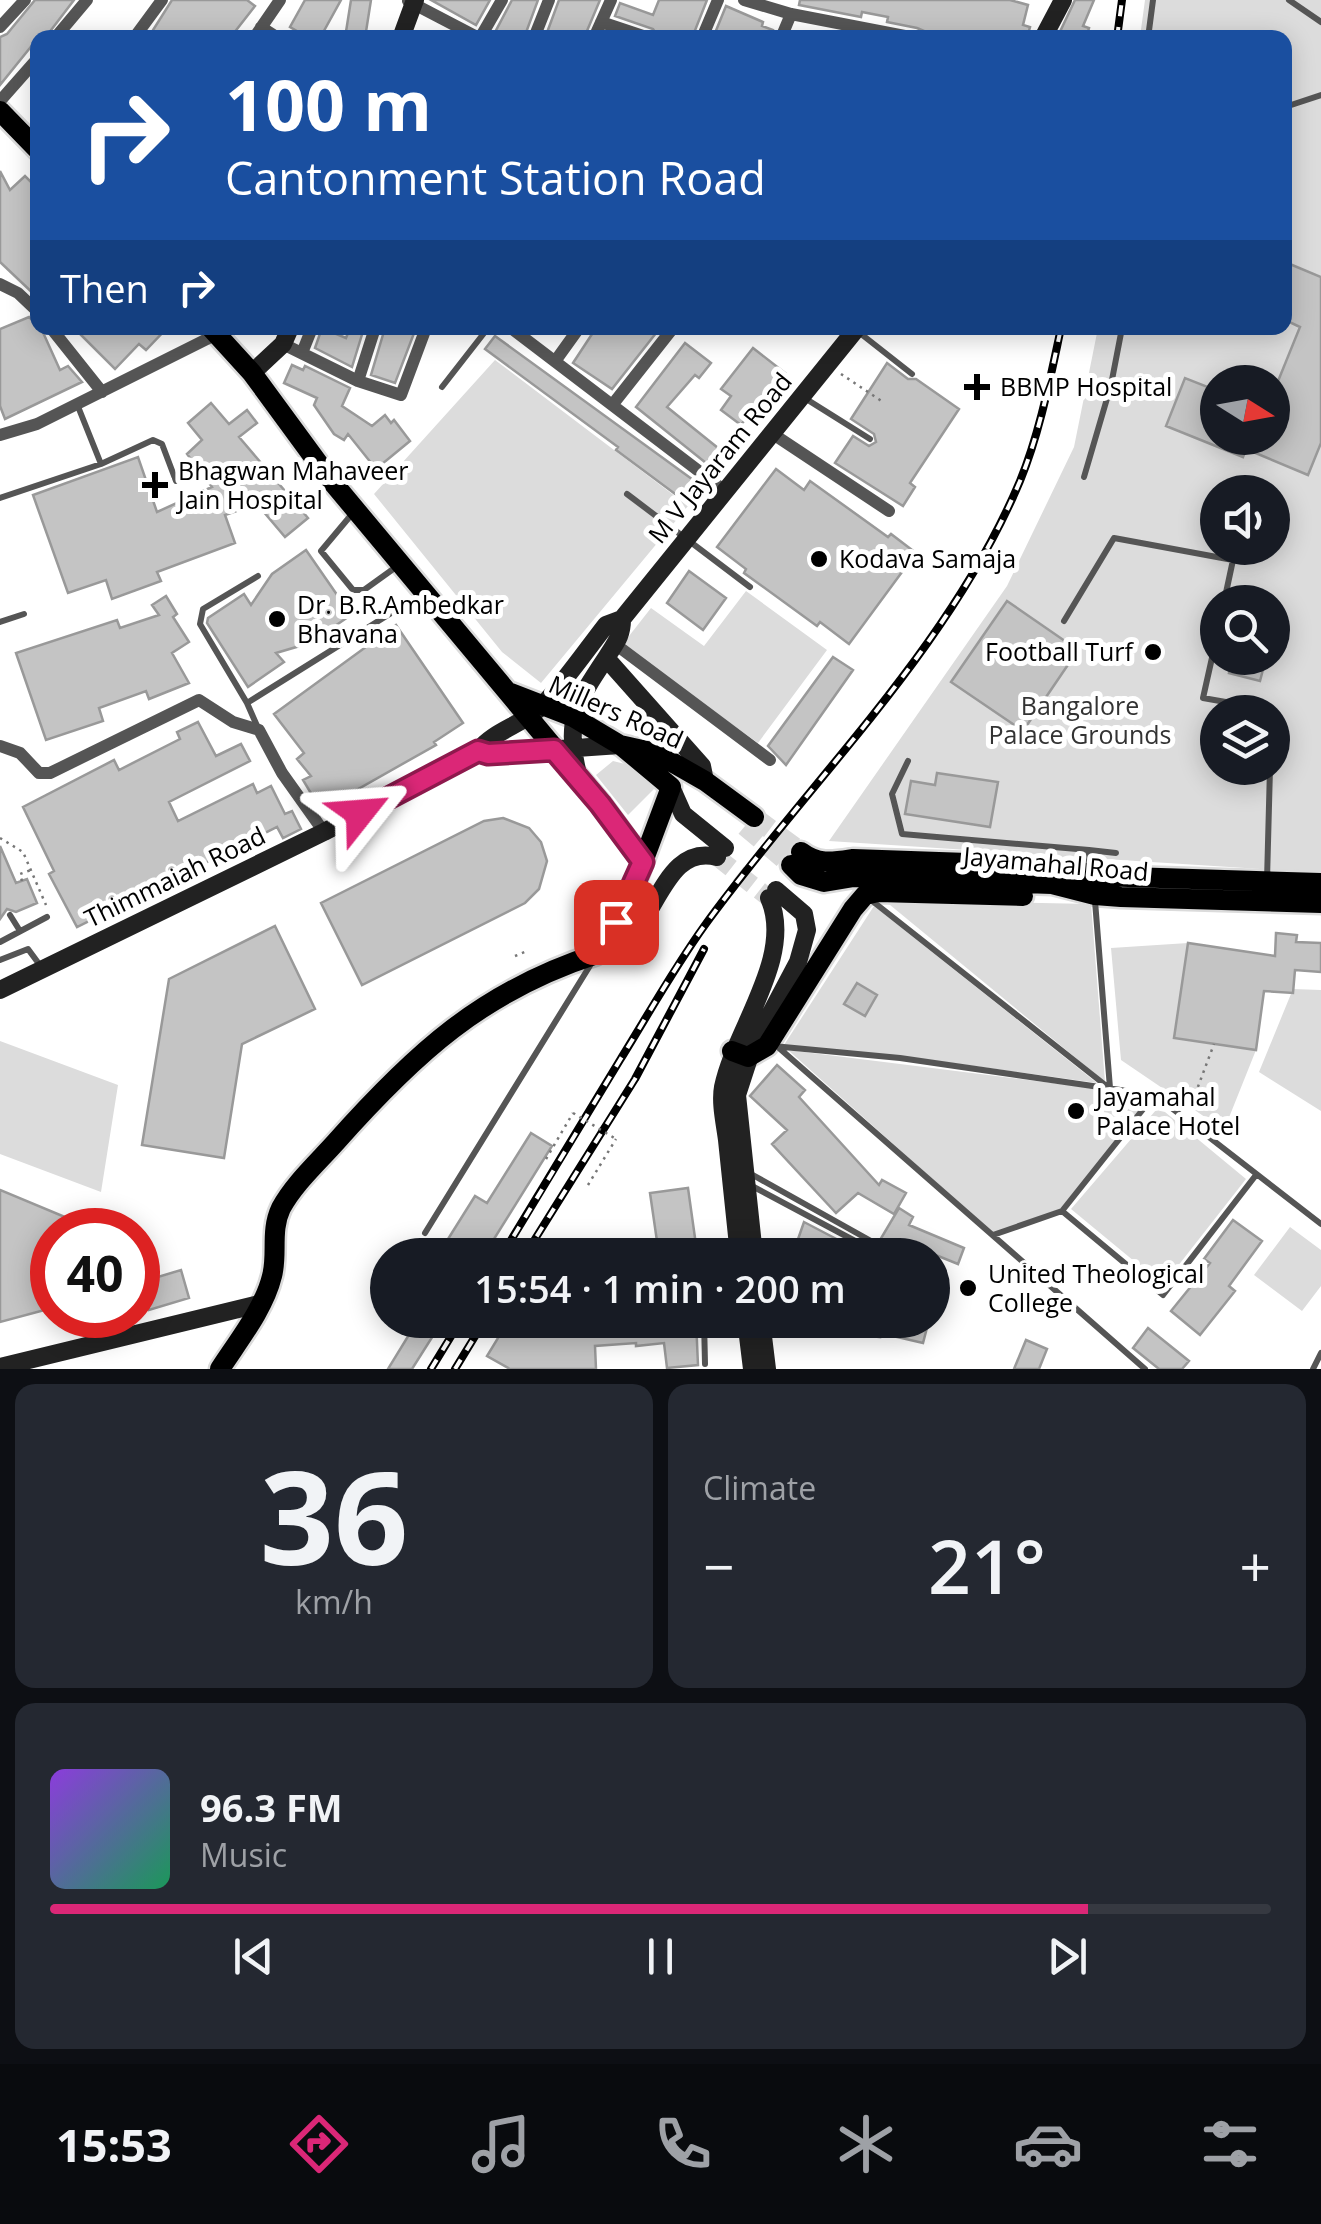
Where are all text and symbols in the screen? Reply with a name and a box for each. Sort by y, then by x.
text: 100 m [225,56,432,152]
icon: right [60,70,190,200]
text: Cantonment Station Road [225,147,766,208]
icon: right [169,260,224,315]
text: Then [60,262,149,314]
street label: M V Jayaram Road [640,365,799,550]
north arrow [1200,365,1290,455]
map controls [1200,365,1290,785]
place label: BBMP Hospital [1000,369,1172,403]
marker: BBMP Hospital [964,374,990,400]
place label: Bhagwan Mahaveer Jain Hospital [176,453,408,516]
marker: Bhagwan Mahaveer Jain Hospital [142,472,168,498]
button: sound [1200,475,1290,565]
place label: Kodava Samaja [839,541,1016,575]
marker: Kodava Samaja [808,548,830,570]
button: search [1200,585,1290,675]
place label: Dr. B.R.Ambedkar Bhavana [297,587,504,650]
marker: Dr. B.R.Ambedkar Bhavana [266,608,288,630]
place label: Football Turf [985,634,1135,668]
marker: Football Turf [1142,641,1164,663]
street label: Millers Road [544,666,689,756]
park label: Bangalore Palace Grounds [989,688,1171,751]
button: layers [1200,695,1290,785]
position arrow [308,761,412,865]
street label: Thimmaiah Road [78,818,271,935]
street label: Jayamahal Road [960,838,1150,888]
pin [574,880,659,965]
icon: arrive [589,895,644,950]
place label: Jayamahal Palace Hotel [1094,1079,1240,1142]
marker: Jayamahal Palace Hotel [1065,1100,1087,1122]
speed limit sign: 40 [30,1208,160,1338]
place label: United Theological College [988,1256,1204,1319]
text: 15:54 · 1 min · 200 m [474,1262,846,1314]
marker: United Theological College [957,1277,979,1299]
text: 36 [260,1426,408,1603]
text: Climate [703,1466,816,1509]
text: 21° [928,1514,1046,1616]
text: − [703,1528,734,1603]
text: + [1240,1528,1271,1603]
text: km/h [295,1580,373,1623]
text: 96.3 FM [200,1781,343,1833]
text: Music [200,1833,287,1876]
icon: previous [226,1929,281,1984]
icon: pause [633,1929,688,1984]
icon: next [1040,1929,1095,1984]
icon: directions [284,2109,354,2179]
icon: music [466,2109,536,2179]
icon: phone [648,2109,718,2179]
icon: climate [831,2109,901,2179]
icon: car [1013,2109,1083,2179]
icon: filters [1195,2109,1265,2179]
text: 15:53 [56,2114,172,2175]

